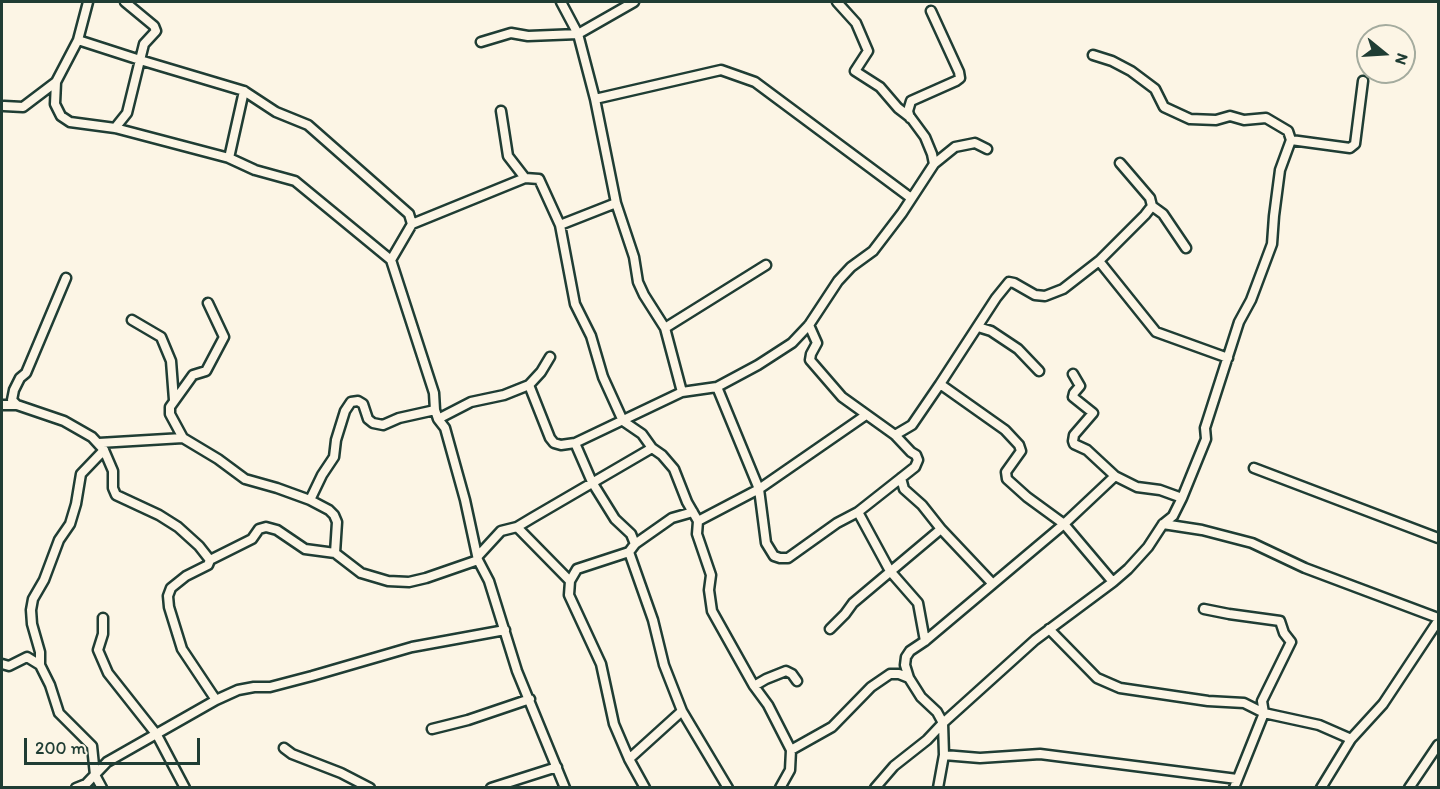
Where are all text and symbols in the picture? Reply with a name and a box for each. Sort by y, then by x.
north arrow [1356,24,1416,84]
text: N [1391,51,1412,67]
scale bar [27,726,202,764]
text: 200 m [35,737,86,759]

